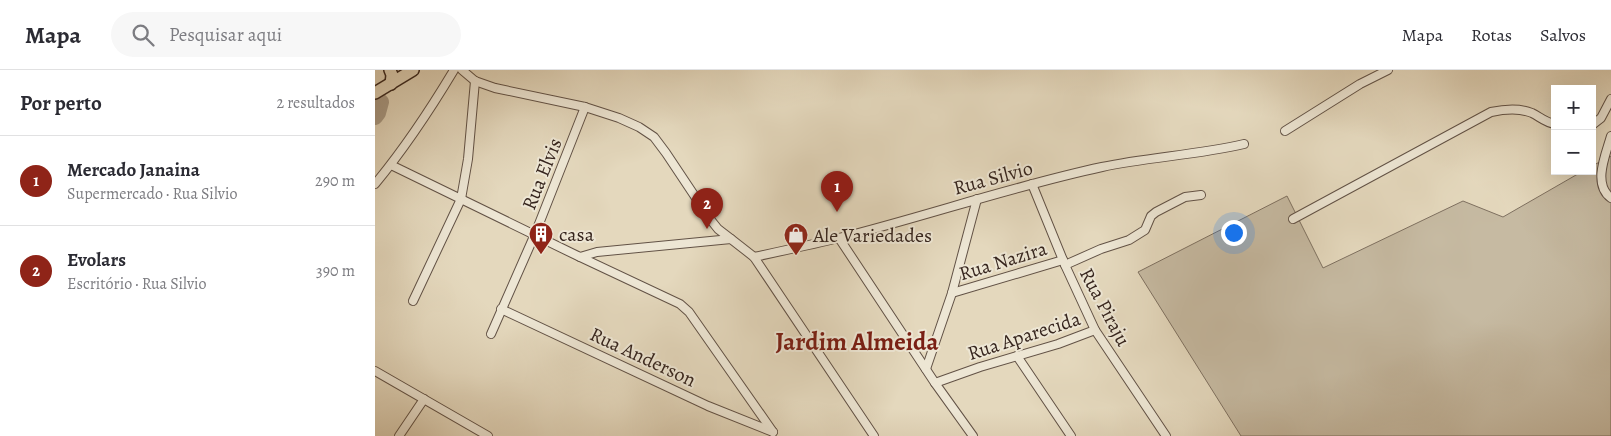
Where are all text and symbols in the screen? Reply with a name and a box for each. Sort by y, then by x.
search box [111,12,461,57]
text: Mapa [25,19,81,51]
icon: search [129,21,157,49]
text: Pesquisar aqui [169,22,282,48]
text: Mapa [1402,23,1443,47]
text: Rotas [1471,23,1512,47]
text: Salvos [1540,23,1586,47]
map controls [1551,85,1596,175]
button: + [1551,85,1596,130]
text: Por perto [20,89,102,117]
text: 2 resultados [276,92,355,114]
button: − [1551,130,1596,175]
street label: Rua Elvis [515,134,569,214]
street label: Rua Silvio [950,154,1036,202]
text: Mercado Janaina [67,157,200,183]
text: 1 [33,170,39,192]
text: 290 m [315,170,355,192]
pin: 1 [821,171,853,212]
text: Supermercado · Rua Silvio [67,183,237,205]
pin: 2 [691,188,723,229]
your location [1221,220,1247,246]
building icon: casa [528,221,554,255]
place label: casa [559,221,595,248]
shop icon: Ale Variedades [783,222,809,256]
place label: Ale Variedades [812,222,932,249]
street label: Rua Nazira [956,235,1051,287]
text: Evolars [67,247,126,273]
text: 2 [32,260,40,282]
text: 390 m [316,260,355,282]
street label: Rua Piraju [1073,263,1137,351]
text: Escritório · Rua Silvio [67,273,207,295]
street label: Rua Aparecida [964,305,1085,367]
street label: Rua Anderson [586,321,701,393]
district label: Jardim Almeida [775,325,939,359]

